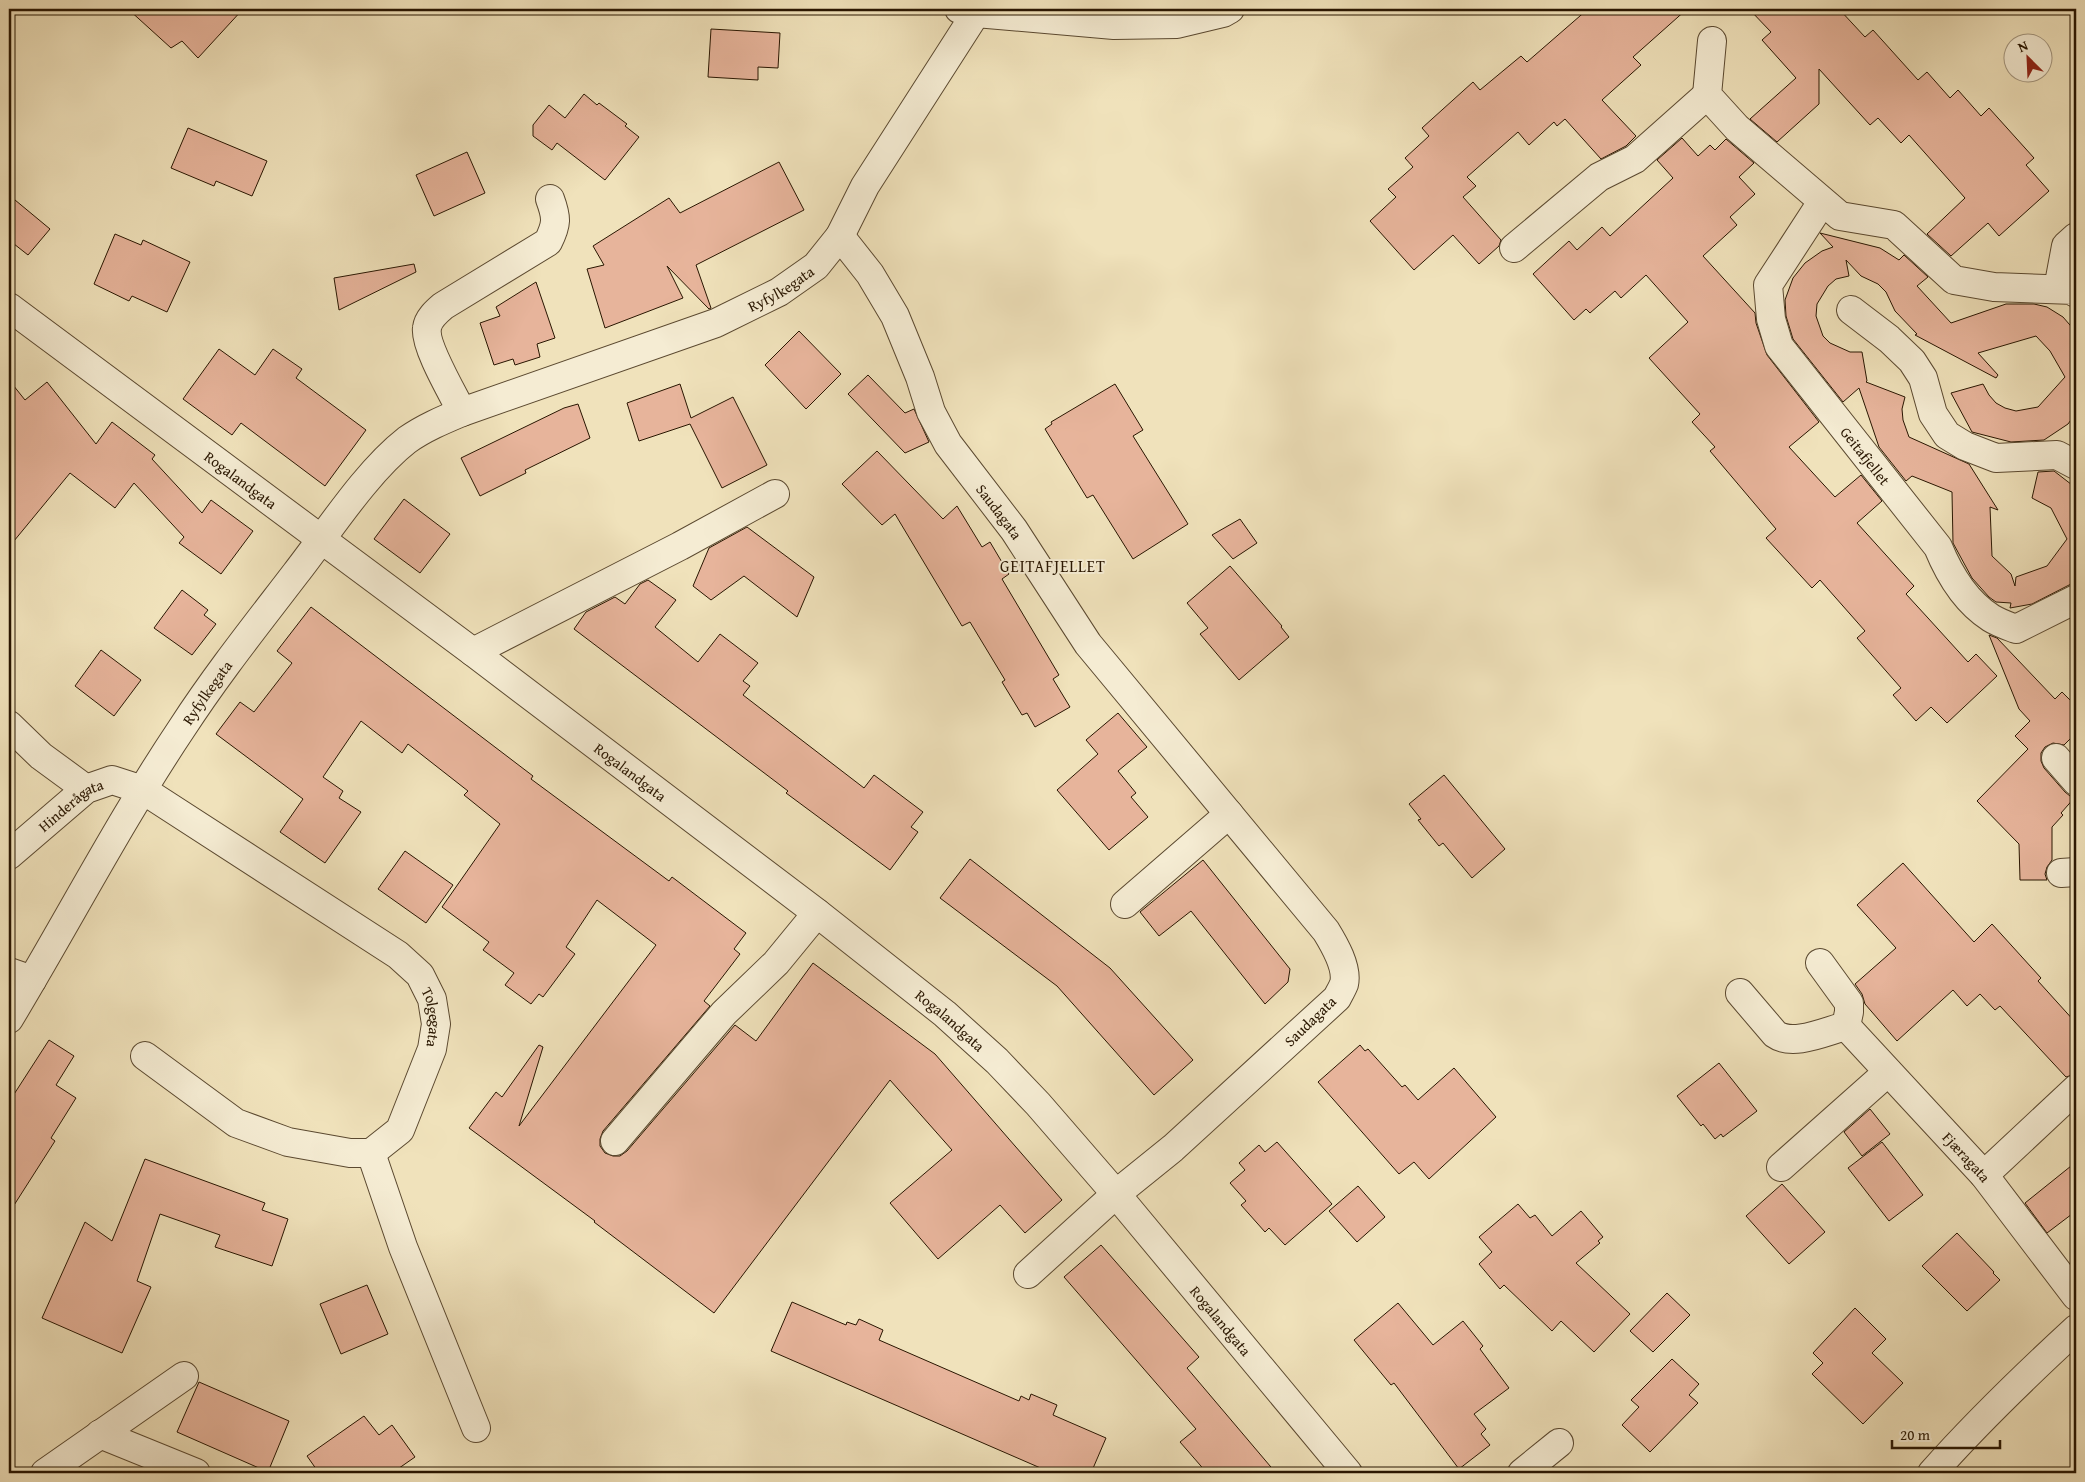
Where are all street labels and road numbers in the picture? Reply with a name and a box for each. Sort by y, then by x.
street label: Ryfylkegata [744,260,818,316]
street label: Geitafjellet [1836,422,1896,490]
street label: Rogalandgata [200,445,282,513]
street label: Saudagata [972,479,1028,543]
street label: Ryfylkegata [177,656,236,728]
street label: Rogalandgata [590,737,671,806]
street label: Hinderågata [33,773,106,836]
street label: Tolgegata [417,983,447,1049]
street label: Rogalandgata [911,984,990,1056]
street label: Saudagata [1279,991,1341,1051]
street label: Fjæragata [1938,1127,1996,1186]
street label: Rogalandgata [1186,1281,1257,1360]

